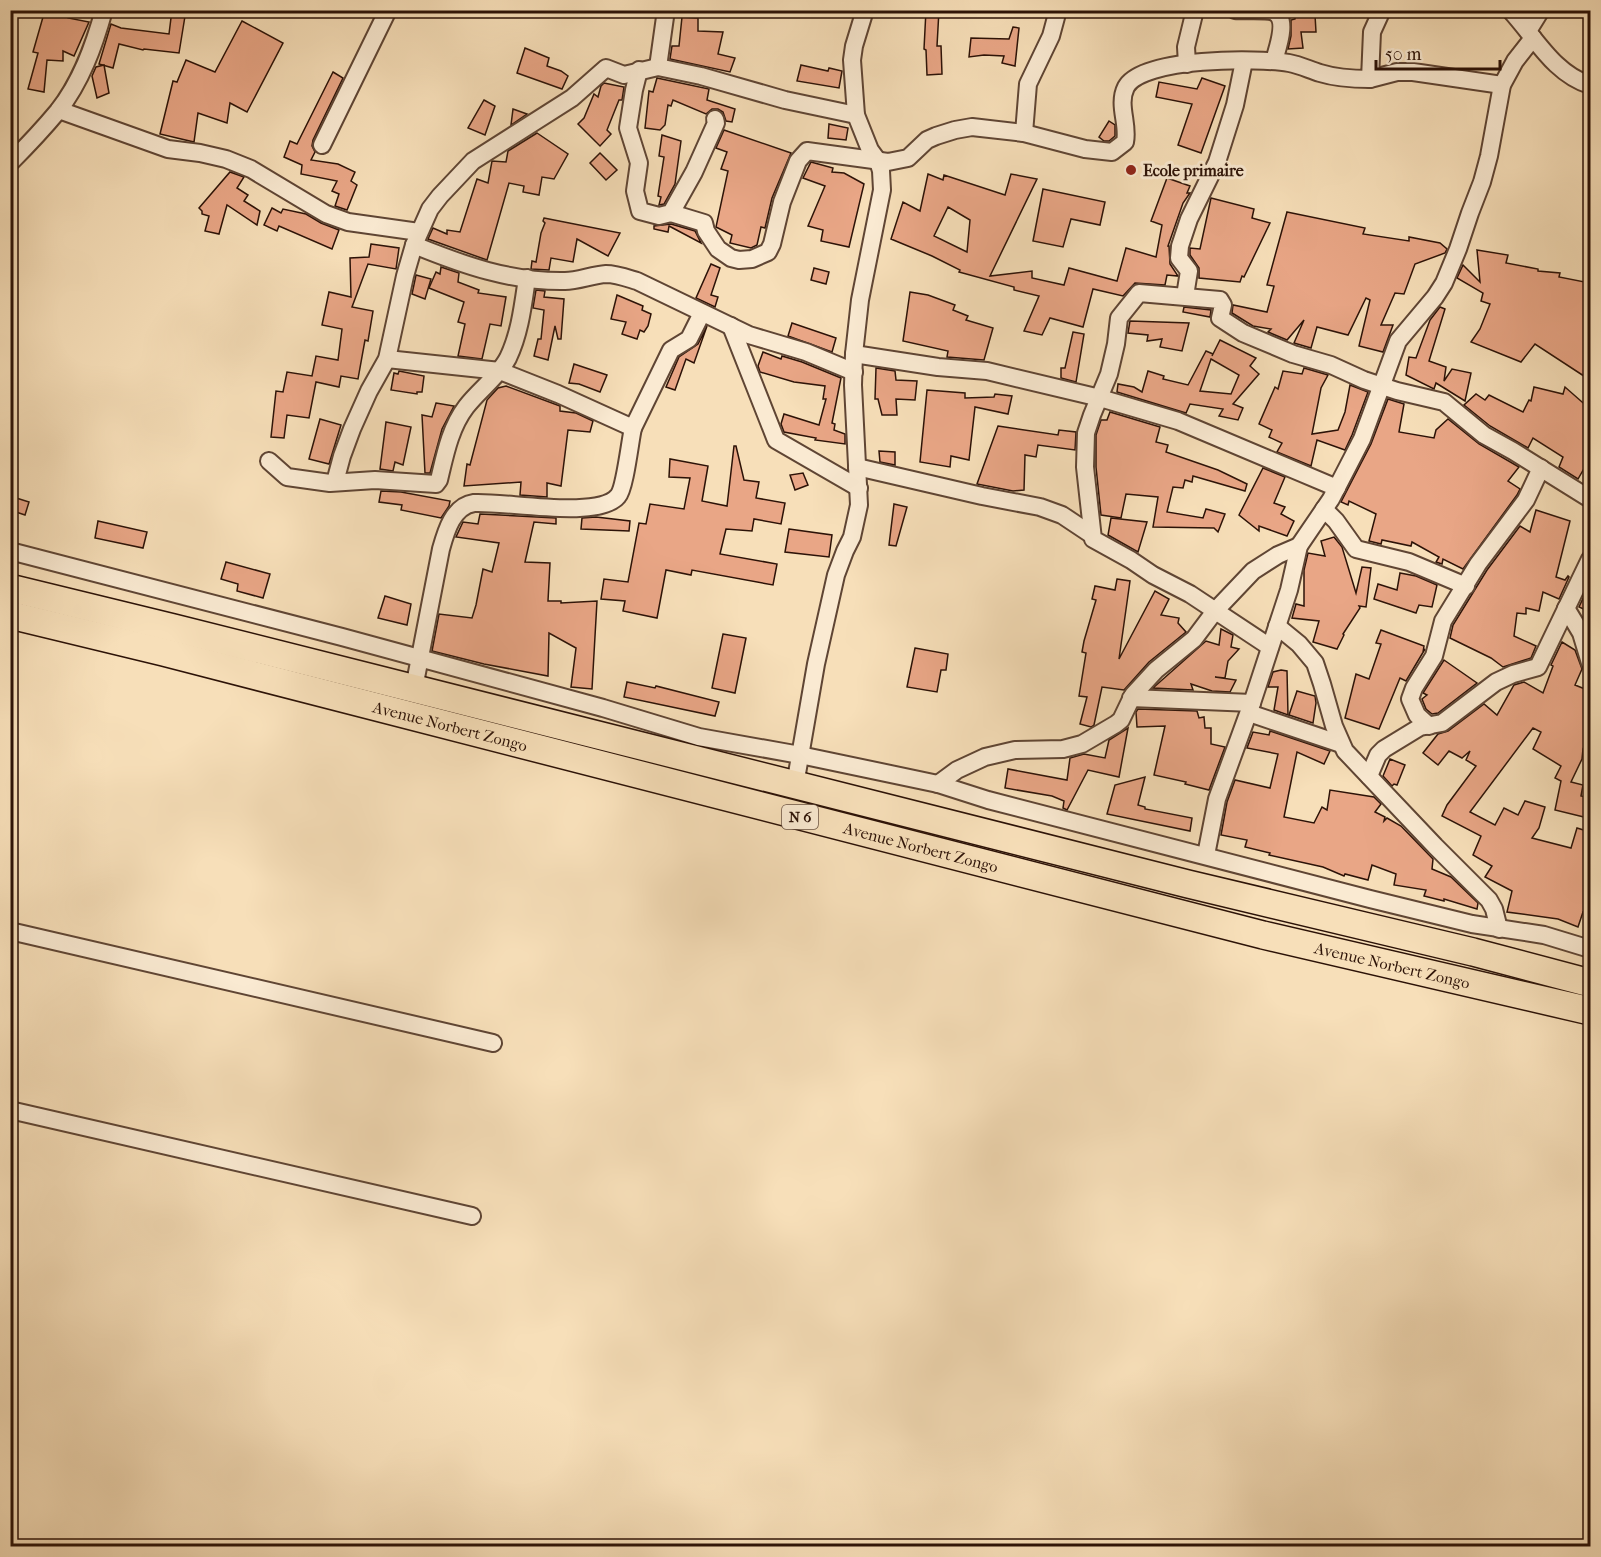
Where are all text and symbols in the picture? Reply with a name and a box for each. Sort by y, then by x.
scale bar [1376,33,1500,71]
text: 50 m [1385,44,1422,65]
place label: Ecole primaire [1143,161,1244,181]
marker: Ecole primaire [1124,163,1138,177]
street label: Avenue Norbert Zongo [370,697,530,755]
road number: N 6 [782,805,818,829]
street label: Avenue Norbert Zongo [841,818,1000,876]
street label: Avenue Norbert Zongo [1312,938,1472,992]

